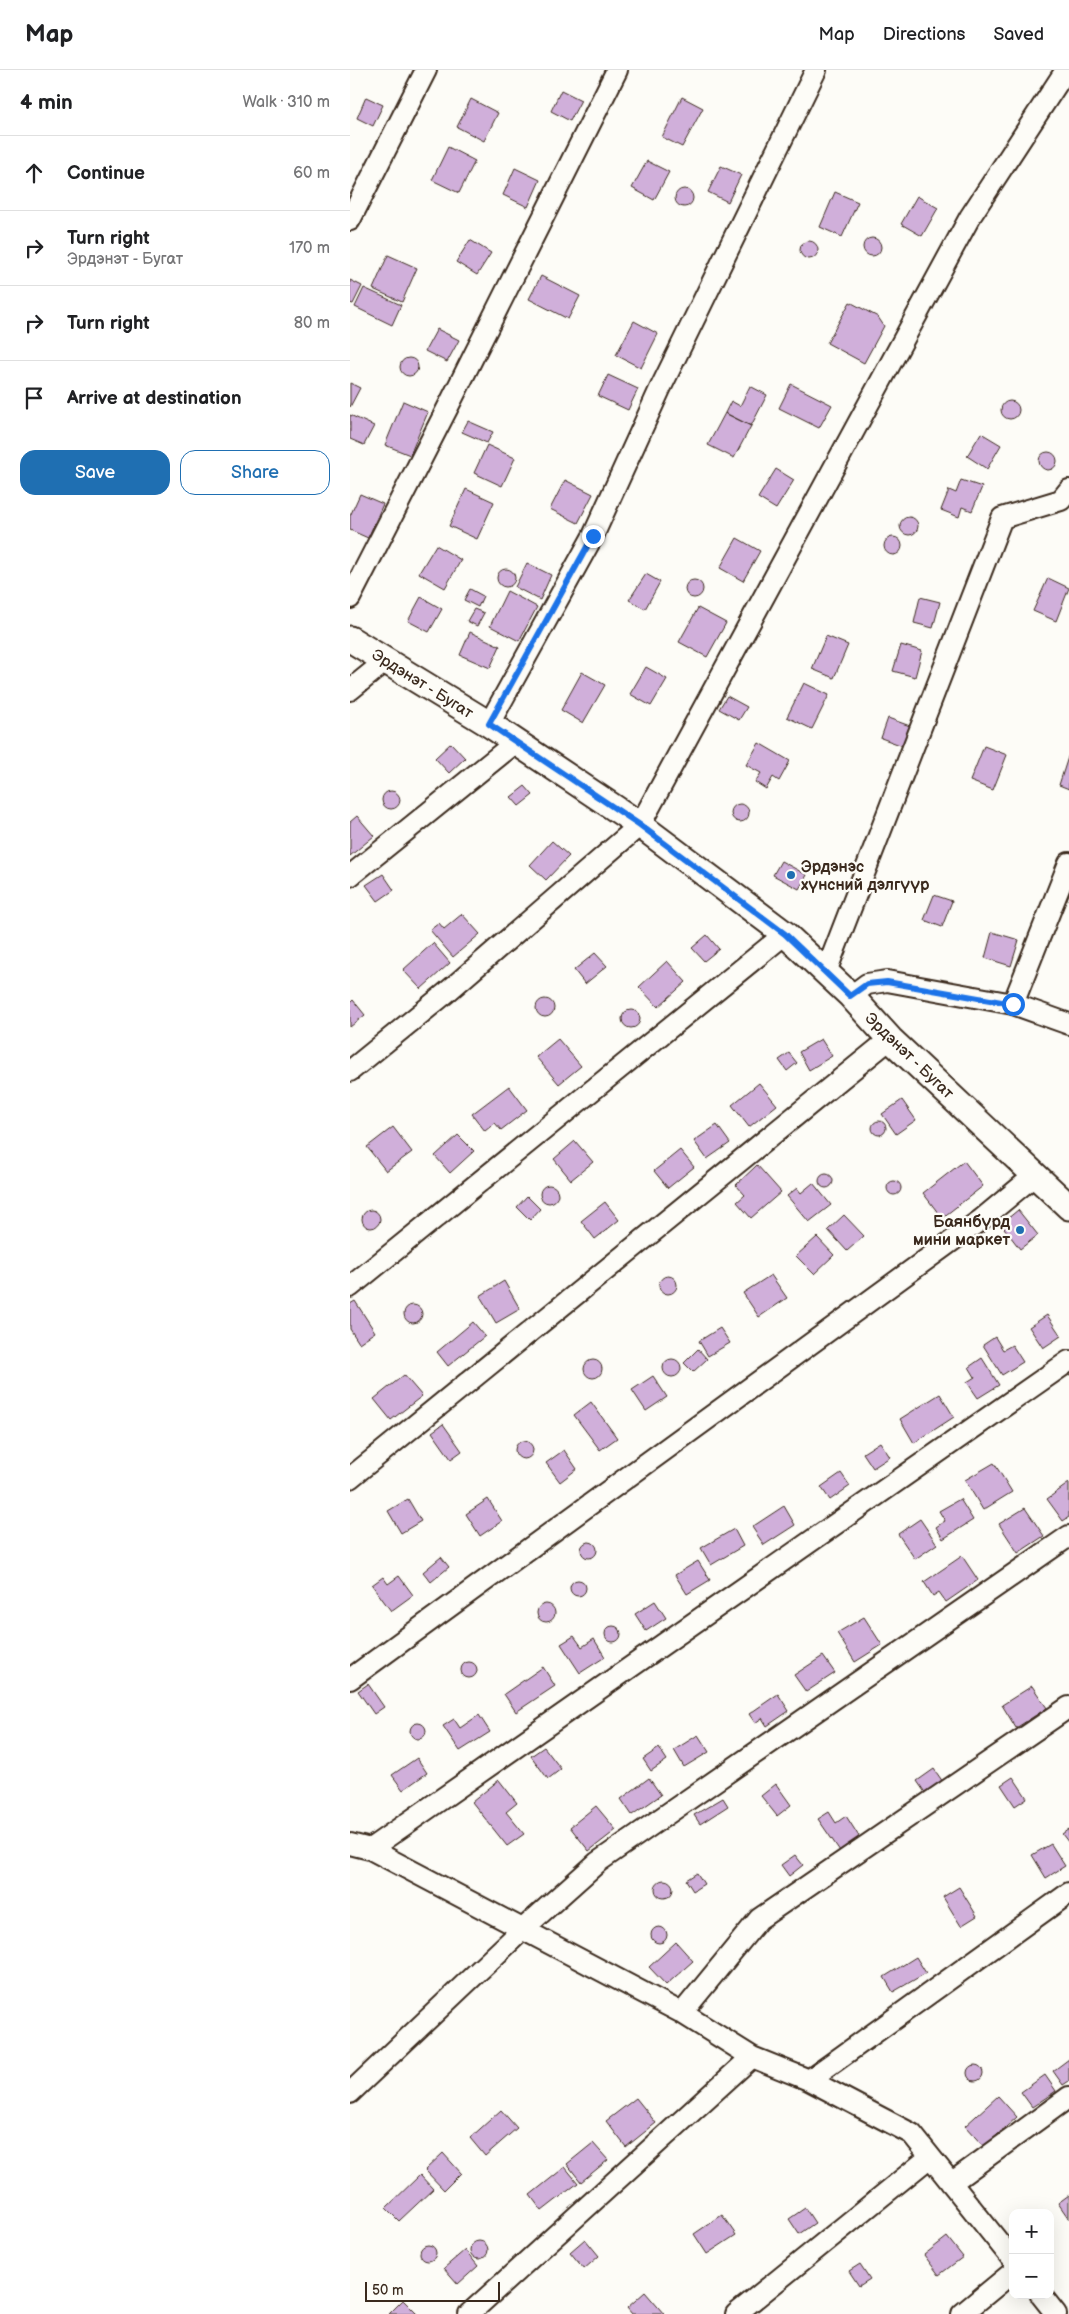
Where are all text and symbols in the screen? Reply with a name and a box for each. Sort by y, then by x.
text: Map [25,20,73,49]
text: Map [819,24,855,45]
text: Directions [883,24,965,45]
text: Saved [993,24,1044,45]
text: 4 min [20,90,73,115]
text: Walk · 310 m [242,93,330,112]
icon: ahead [20,159,48,187]
text: Continue [67,162,145,185]
text: 60 m [293,164,330,183]
text: Turn right [67,227,150,250]
icon: right [20,234,48,262]
text: 170 m [289,239,330,258]
text: Эрдэнэт - Бугат [67,250,183,269]
icon: right [20,309,48,337]
text: Turn right [67,312,150,335]
text: 80 m [294,314,330,333]
icon: arrive [20,384,48,412]
text: Arrive at destination [67,387,242,410]
button: Save [20,450,170,495]
button: Share [180,450,330,495]
route end [582,525,605,548]
street label: Эрдэнэт - Бугат [368,645,477,723]
place label: Эрдэнэс хүнсний дэлгүүр [801,858,930,895]
marker: Эрдэнэс хүнсний дэлгүүр [785,869,797,881]
route start [1002,993,1025,1016]
street label: Эрдэнэт - Бугат [861,1009,958,1104]
place label: Баянбүрд мини маркет [913,1213,1010,1250]
marker: Баянбүрд мини маркет [1014,1224,1026,1236]
map controls [1009,2209,1054,2299]
button: + [1009,2209,1054,2254]
button: − [1009,2254,1054,2299]
scale bar [365,2279,500,2302]
text: 50 m [372,2282,404,2299]

